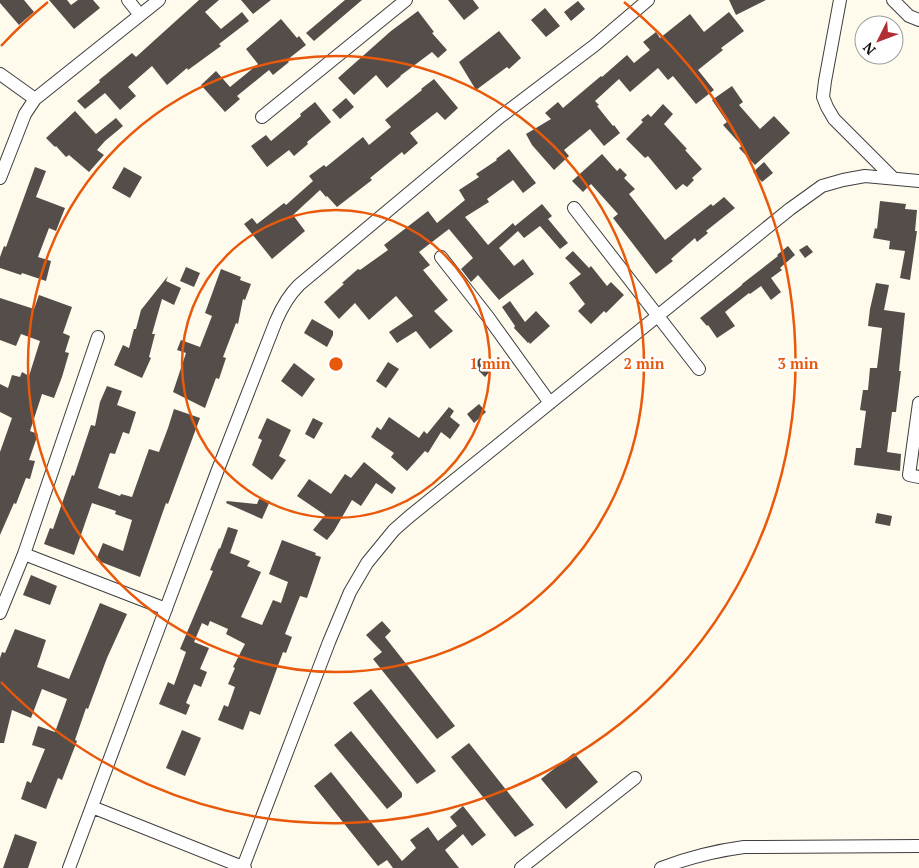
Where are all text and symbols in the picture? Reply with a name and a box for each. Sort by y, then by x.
north arrow [854,15,904,65]
text: N [858,38,880,59]
text: 1 min [469,353,511,373]
text: 2 min [623,353,665,373]
text: 3 min [777,353,819,373]
centre of rings [327,355,345,373]

